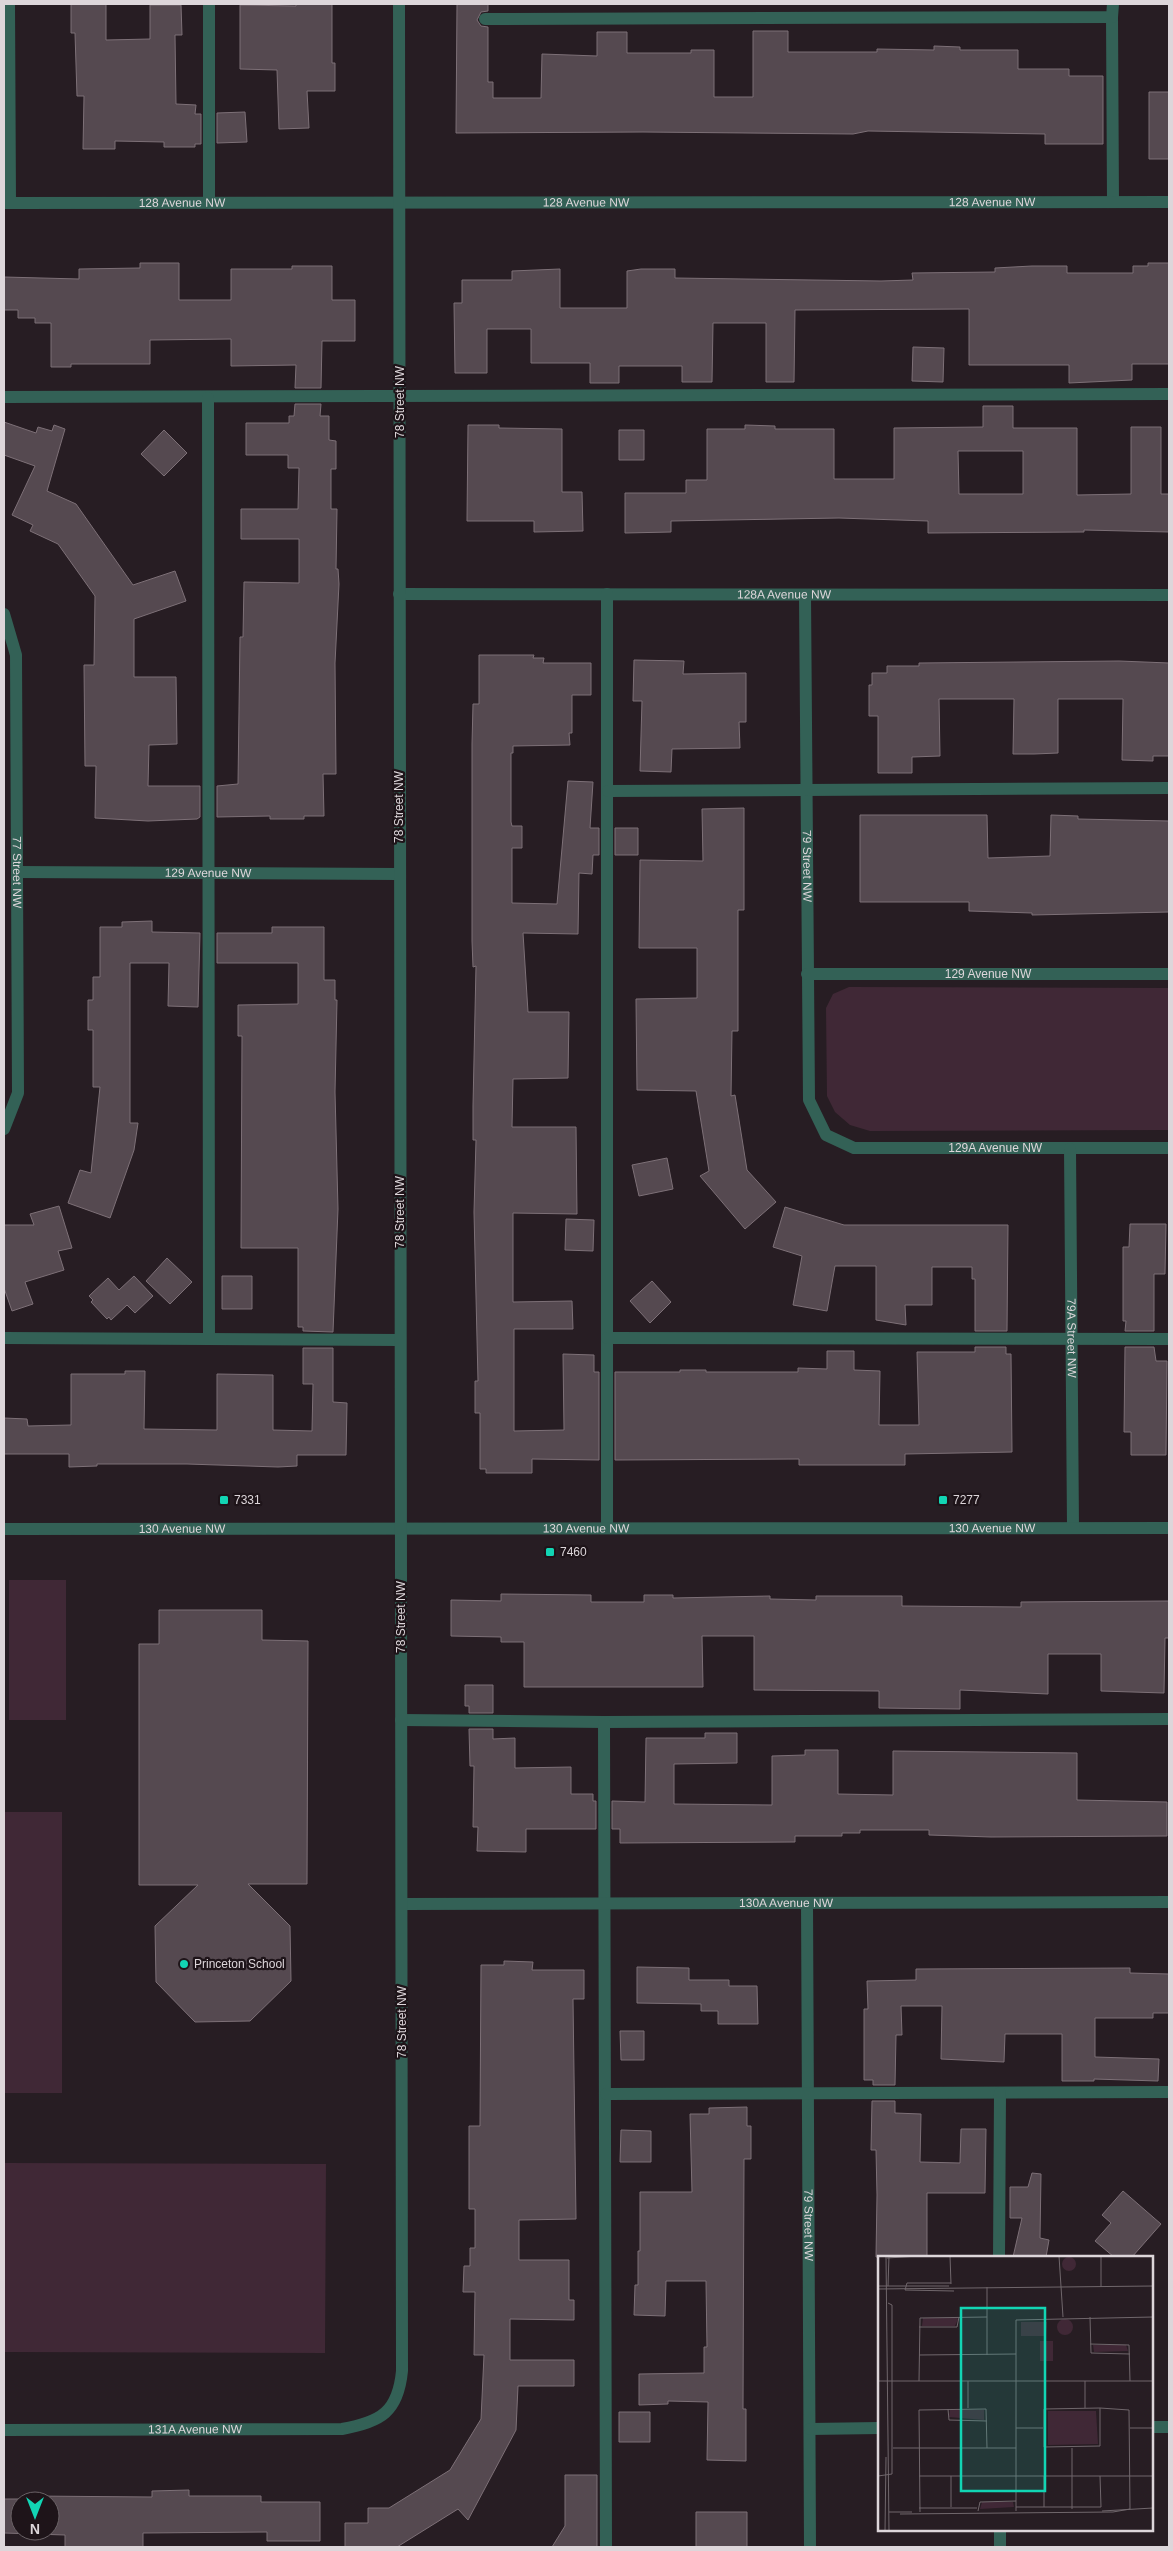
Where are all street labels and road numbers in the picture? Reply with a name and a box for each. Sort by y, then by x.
street label: 128 Avenue NW [543,195,630,210]
street label: 128 Avenue NW [949,195,1036,209]
street label: 128 Avenue NW [139,196,226,210]
street label: 78 Street NW [393,365,407,438]
street label: 128A Avenue NW [737,587,832,602]
street label: 78 Street NW [392,770,406,843]
street label: 79 Street NW [800,830,814,903]
street label: 77 Street NW [10,836,24,909]
street label: 129 Avenue NW [165,866,252,880]
street label: 129 Avenue NW [945,967,1032,981]
street label: 129A Avenue NW [948,1141,1043,1155]
street label: 78 Street NW [393,1175,407,1248]
street label: 79A Street NW [1064,1298,1079,1378]
street label: 130 Avenue NW [543,1521,630,1536]
street label: 130 Avenue NW [949,1521,1036,1535]
street label: 130 Avenue NW [139,1522,226,1536]
street label: 78 Street NW [394,1580,408,1653]
street label: 130A Avenue NW [739,1896,834,1910]
street label: 78 Street NW [395,1985,409,2058]
street label: 79 Street NW [801,2189,816,2262]
street label: 131A Avenue NW [148,2422,243,2437]

